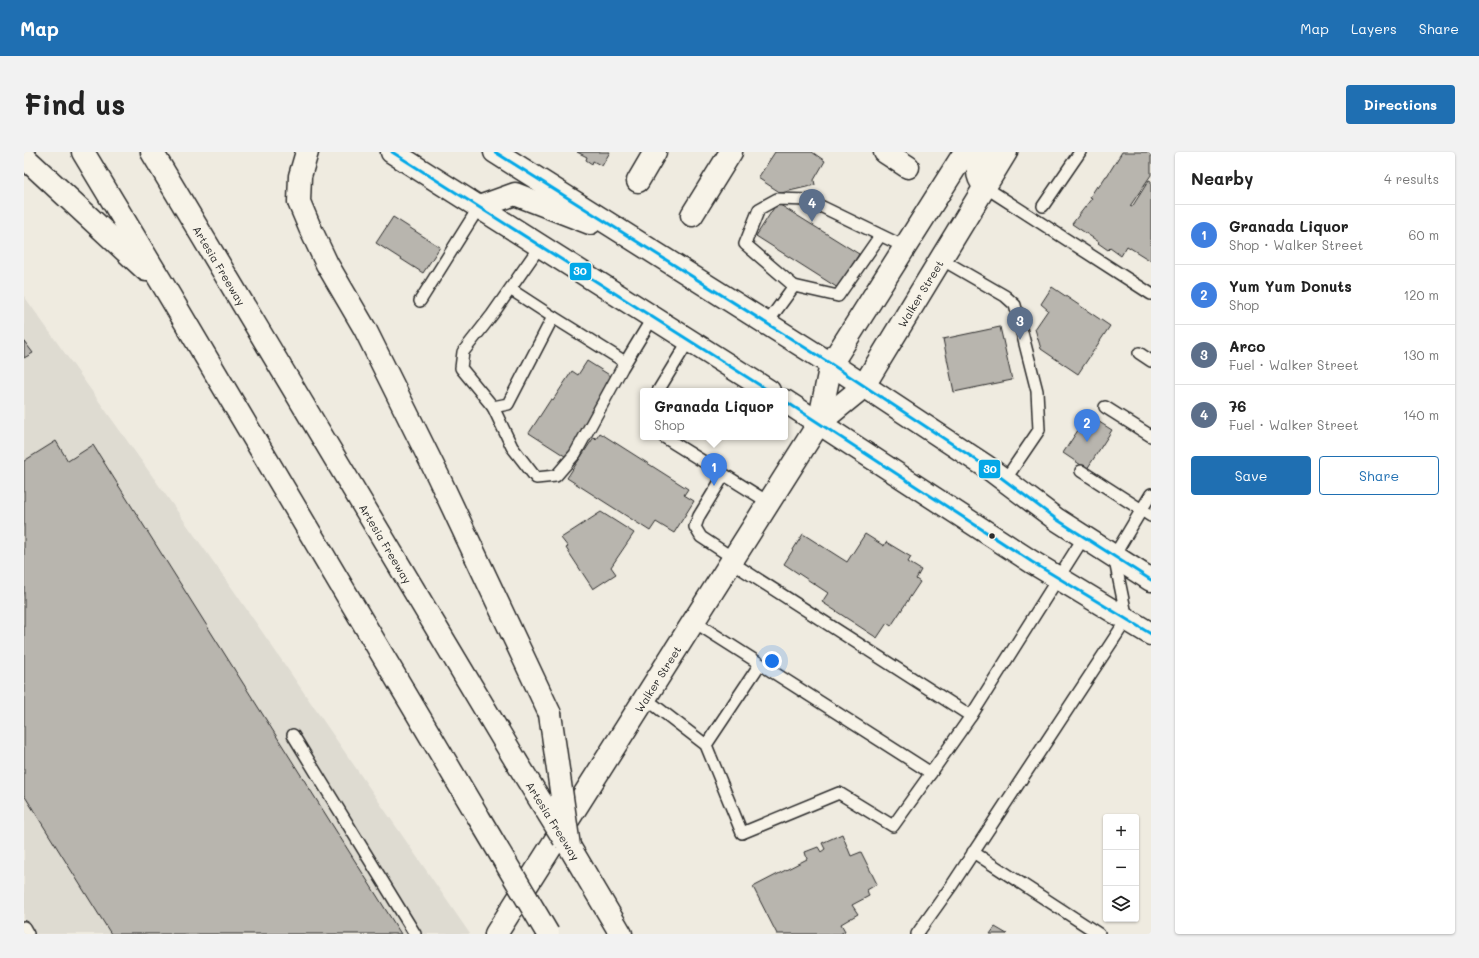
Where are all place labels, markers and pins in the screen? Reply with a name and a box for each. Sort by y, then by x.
pin: 4 [799,189,825,222]
pin: 3 [1007,307,1033,340]
pin: 2 [1074,409,1100,442]
pin: 1 [701,453,727,486]
unlabelled marker [987,531,997,541]

